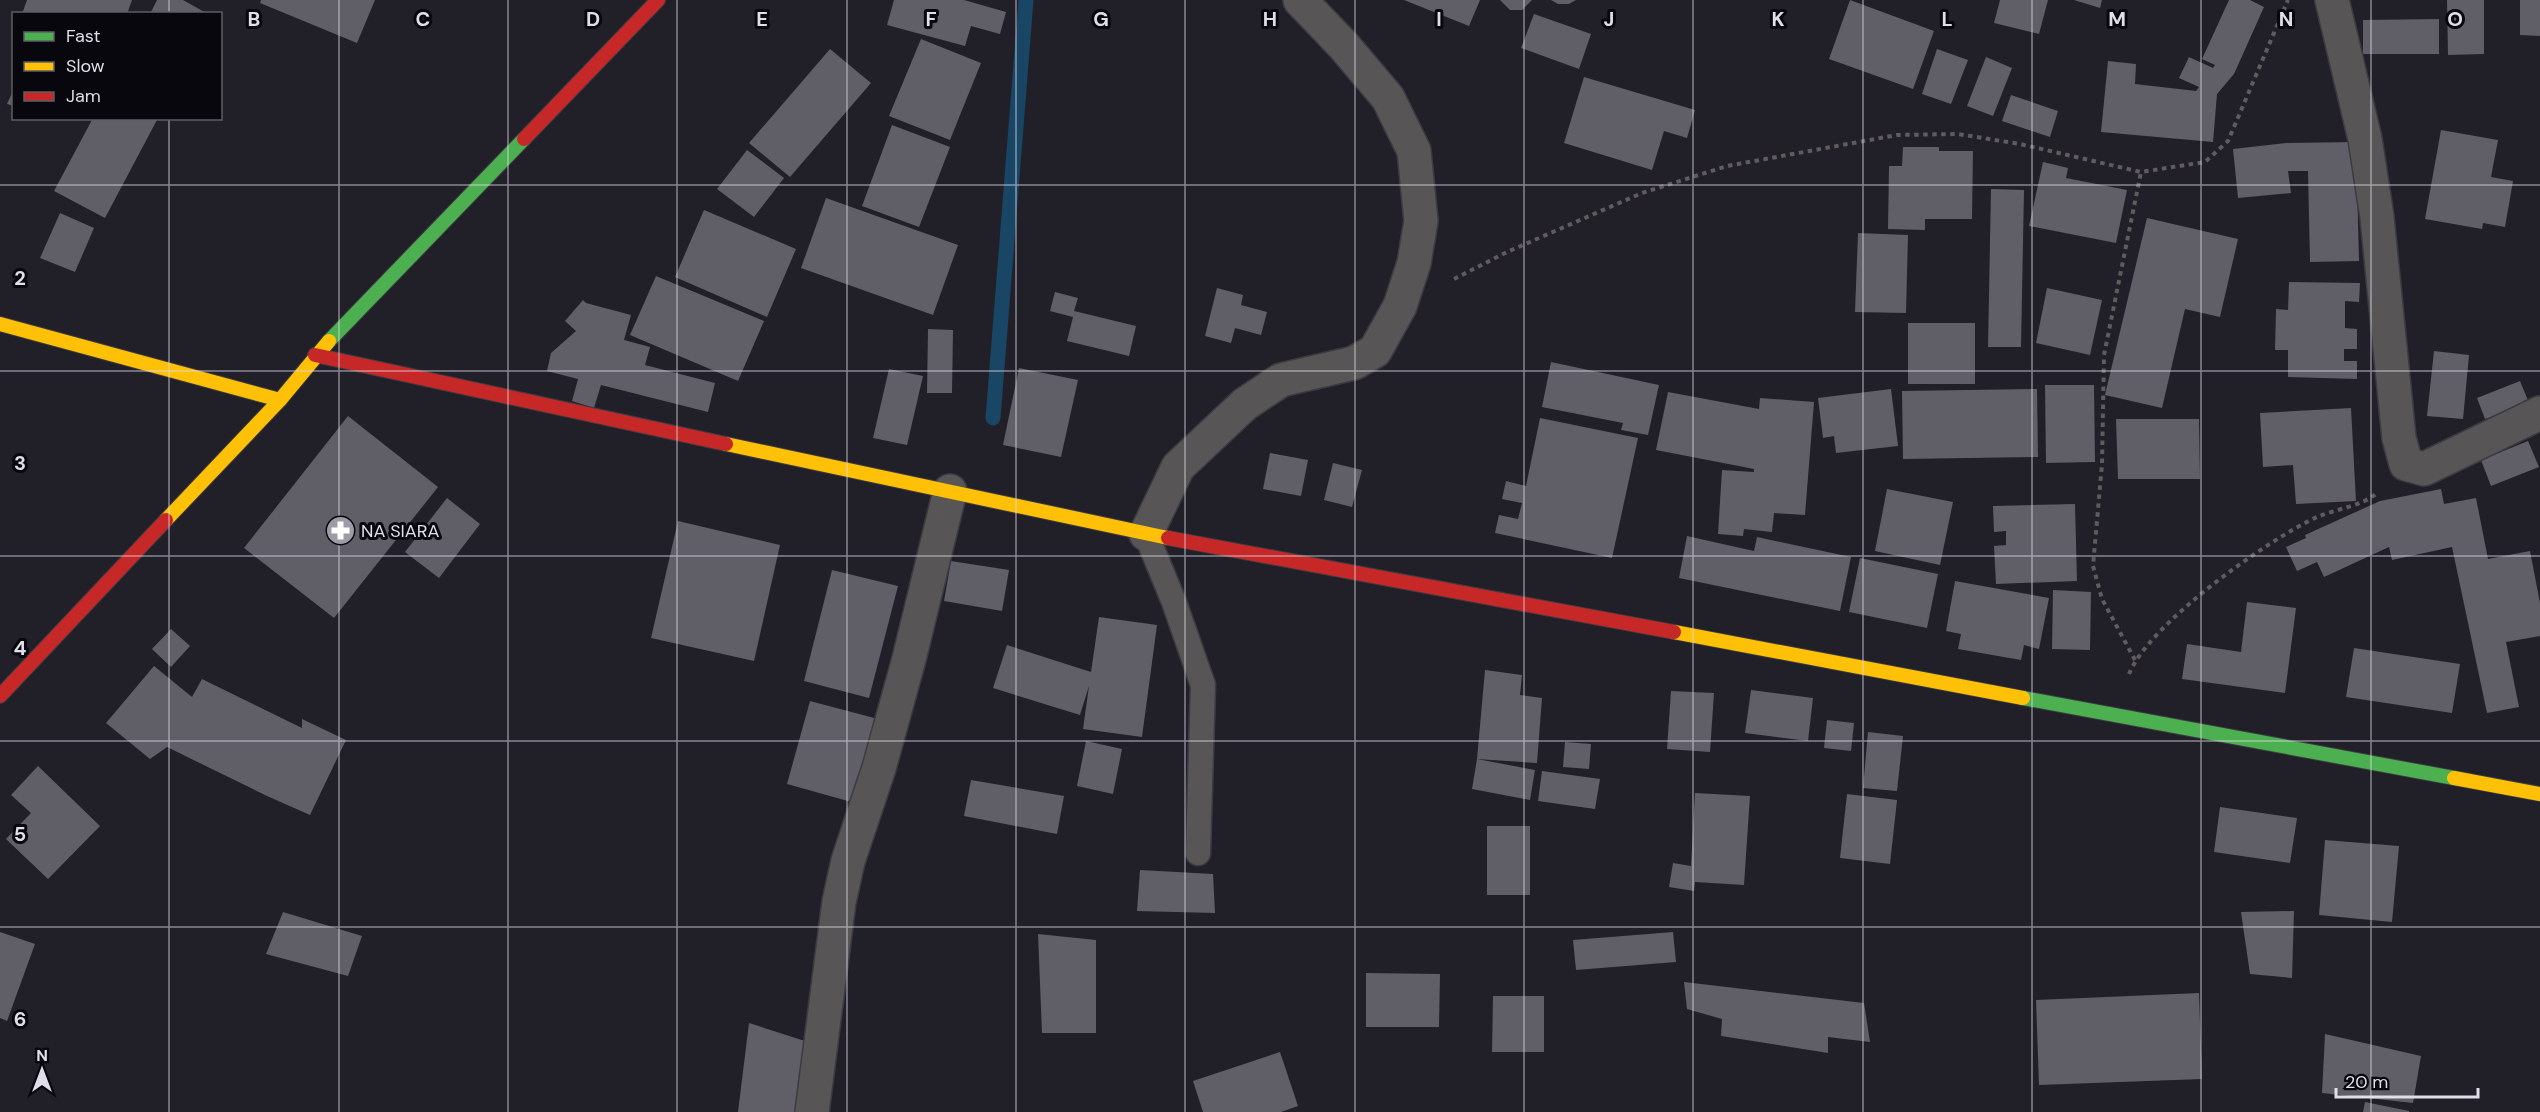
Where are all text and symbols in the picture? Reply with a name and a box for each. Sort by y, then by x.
text: B [248,6,260,32]
text: C [416,6,430,32]
text: D [586,6,600,32]
text: E [756,6,768,32]
text: F [925,6,937,32]
text: G [1093,6,1109,32]
text: H [1263,6,1277,32]
text: I [1436,6,1442,32]
text: J [1604,6,1614,32]
text: K [1771,6,1785,32]
text: L [1941,6,1953,32]
text: M [2108,6,2126,32]
text: N [2279,6,2293,32]
text: O [2447,6,2463,32]
legend [12,12,222,120]
text: Fast [66,24,101,48]
text: Slow [66,54,105,78]
text: Jam [66,84,101,108]
text: 2 [14,265,26,291]
text: 3 [14,450,26,476]
pharmacy icon: NA SIARA [324,515,356,547]
place label: NA SIARA [361,519,439,543]
text: 4 [14,635,27,661]
text: 5 [14,821,26,847]
text: 6 [14,1006,26,1032]
north arrow [12,1040,72,1100]
text: N [36,1045,48,1066]
scale bar [2336,1061,2478,1099]
text: 20 m [2345,1070,2388,1094]

